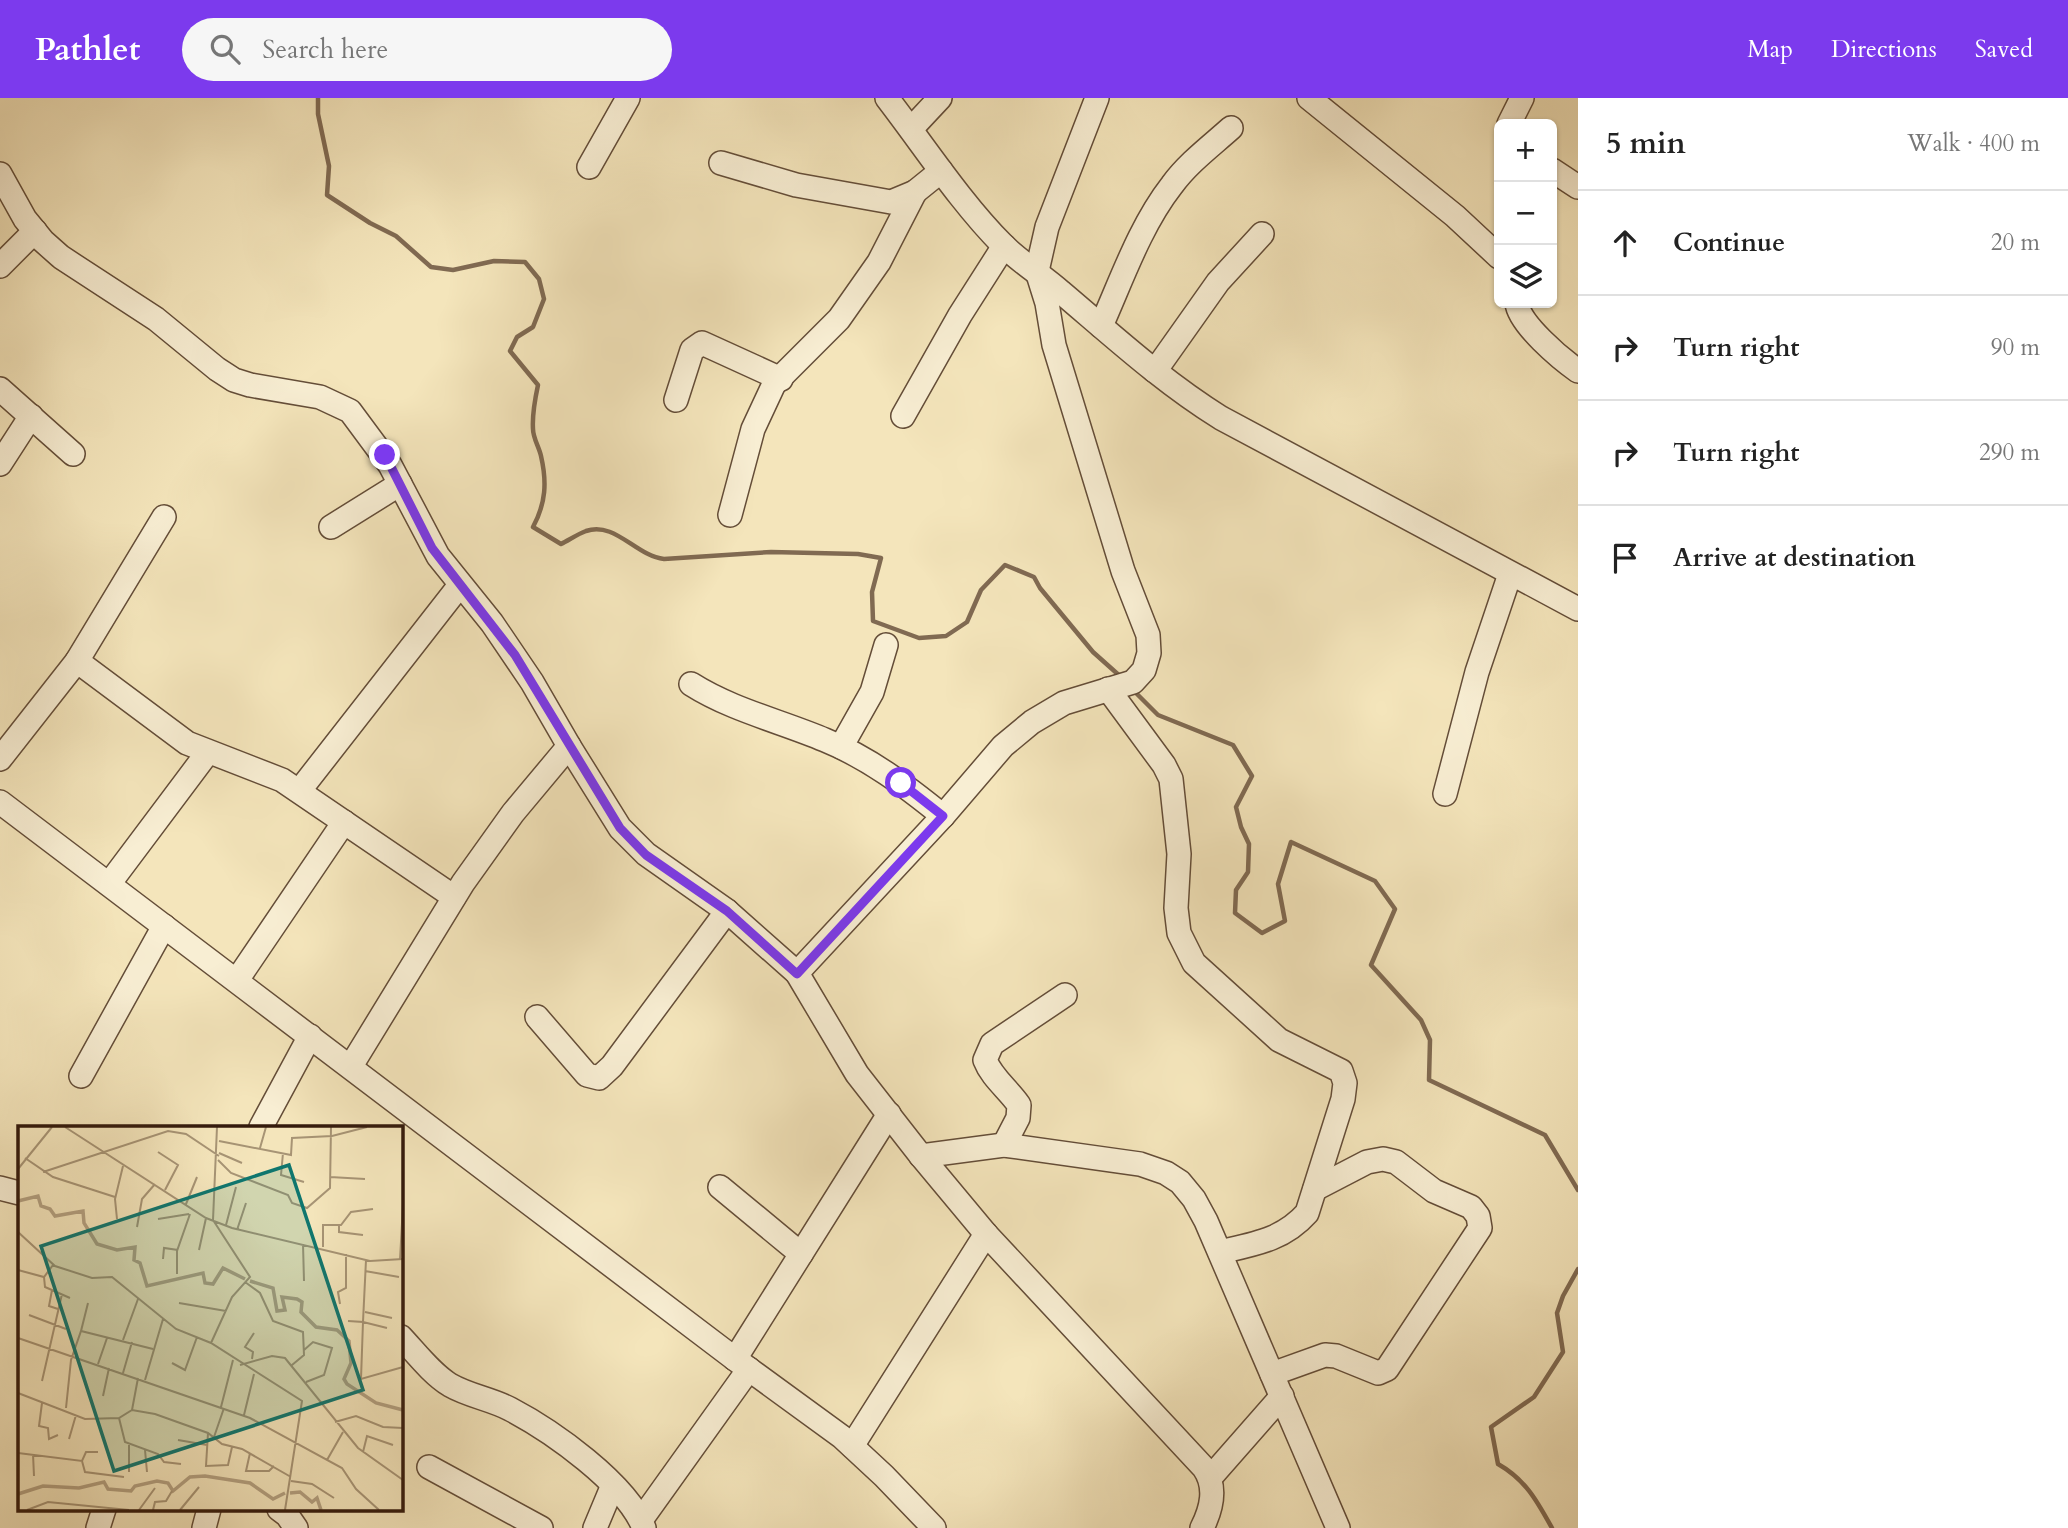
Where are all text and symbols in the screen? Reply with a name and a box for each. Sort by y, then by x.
search box [182,18,672,81]
text: Pathlet [35,27,140,72]
icon: search [206,30,244,68]
text: Search here [262,32,388,67]
text: Map [1747,33,1793,66]
text: Directions [1831,33,1937,66]
text: Saved [1975,33,2033,66]
map controls [1494,119,1557,308]
button: + [1494,119,1557,182]
text: 5 min [1606,123,1686,164]
text: Walk · 400 m [1907,128,2040,159]
button: − [1494,182,1557,245]
icon: ahead [1606,224,1644,262]
text: Continue [1673,225,1785,260]
text: 20 m [1991,227,2040,258]
button: layers [1494,245,1557,308]
icon: right [1606,329,1644,367]
text: Turn right [1673,330,1800,365]
text: 90 m [1991,332,2040,363]
icon: right [1606,434,1644,472]
text: Turn right [1673,435,1800,470]
text: 290 m [1979,437,2040,468]
route end [369,439,400,470]
icon: arrive [1606,539,1644,577]
text: Arrive at destination [1673,540,1916,575]
route start [885,767,916,798]
inset map [18,1126,402,1510]

